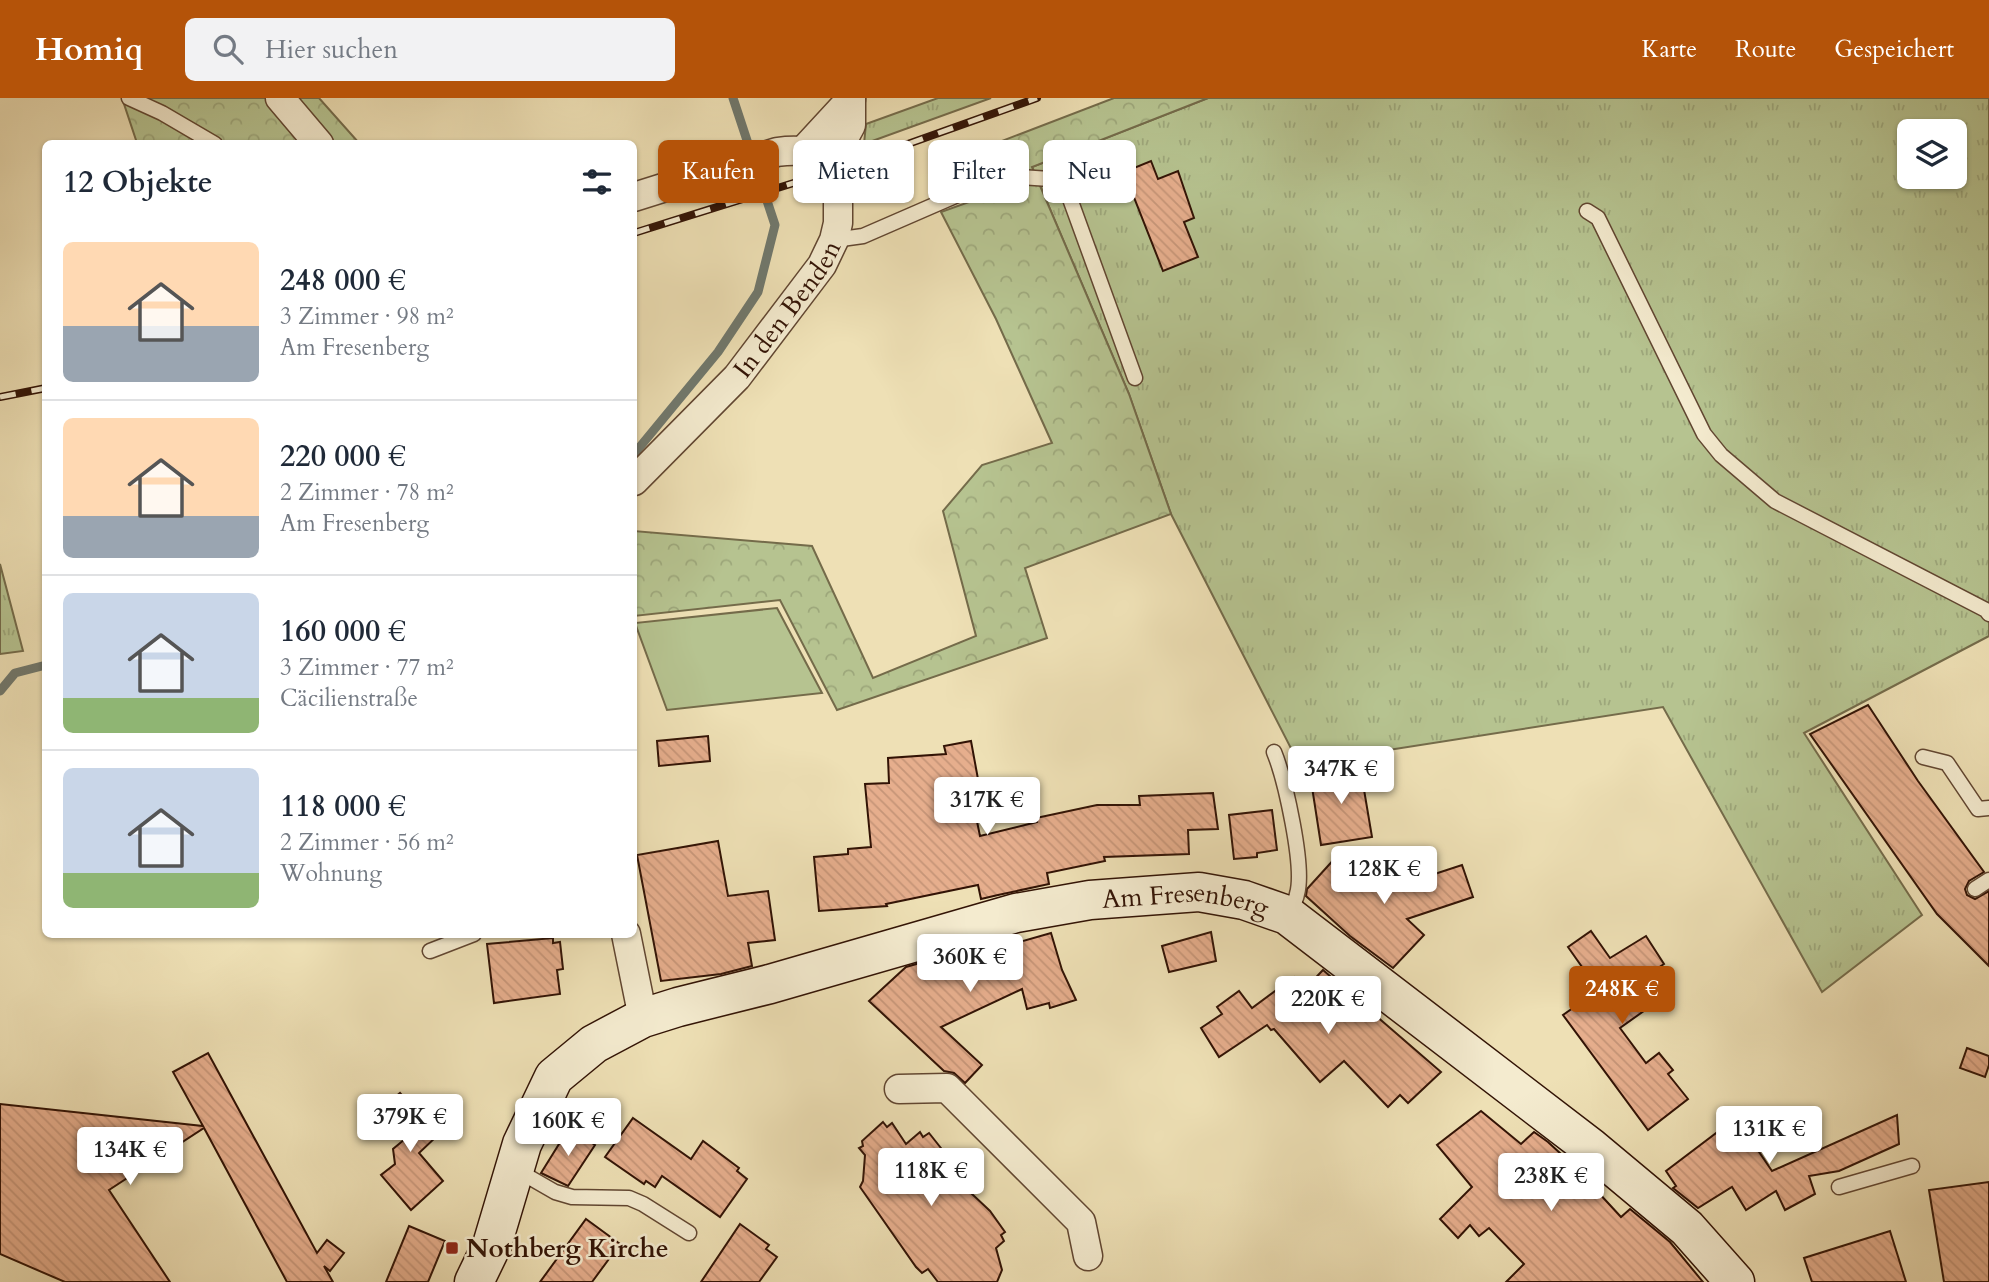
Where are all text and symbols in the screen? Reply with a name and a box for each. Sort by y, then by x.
search box [185,18,675,81]
text: Homiq [35,27,143,72]
icon: search [209,30,247,68]
text: Hier suchen [265,32,398,67]
text: Karte [1642,33,1697,66]
text: Route [1735,33,1796,66]
text: Gespeichert [1834,33,1954,66]
map controls [1897,119,1967,189]
button: layers [1897,119,1967,189]
chip: Kaufen [658,140,779,203]
chip: Mieten [793,140,914,203]
chip: Filter [928,140,1029,203]
chip: Neu [1043,140,1136,203]
text: 12 Objekte [63,162,213,203]
icon: filters [578,163,616,201]
street label: In den Benden [725,234,849,385]
text: 248 000 € [280,260,406,301]
icon: home [119,270,203,354]
text: 3 Zimmer · 98 m² [280,301,454,332]
text: Am Fresenberg [280,332,429,363]
text: 220 000 € [280,436,406,477]
icon: home [119,446,203,530]
text: 2 Zimmer · 78 m² [280,477,454,508]
text: Am Fresenberg [280,508,429,539]
text: 160 000 € [280,611,406,652]
icon: home [119,621,203,705]
text: 3 Zimmer · 77 m² [280,652,454,683]
text: Cäcilienstraße [280,683,418,714]
pin: 347K € [1284,746,1398,806]
text: 347K € [1304,753,1378,784]
pin: 317K € [930,778,1044,837]
text: 317K € [950,784,1024,815]
text: 118 000 € [280,786,406,827]
icon: home [119,796,203,880]
text: 2 Zimmer · 56 m² [280,827,454,858]
pin: 128K € [1327,846,1441,906]
text: 128K € [1347,853,1421,884]
text: Wohnung [280,858,382,889]
street label: Am Fresenberg [1101,874,1274,925]
pin: 360K € [913,934,1027,994]
text: 360K € [933,941,1007,972]
pin: 248K € [1565,967,1679,1026]
text: 248K € [1585,973,1659,1004]
pin: 220K € [1271,976,1385,1036]
text: 220K € [1291,983,1365,1014]
pin: 379K € [353,1094,467,1154]
pin: 160K € [511,1098,625,1158]
text: 379K € [373,1101,447,1132]
text: 160K € [531,1105,605,1136]
pin: 131K € [1712,1107,1826,1166]
text: 131K € [1732,1113,1806,1144]
pin: 134K € [73,1128,187,1187]
text: 134K € [93,1134,167,1165]
pin: 118K € [874,1148,988,1208]
pin: 238K € [1494,1154,1608,1213]
text: 118K € [894,1155,968,1186]
text: 238K € [1514,1160,1588,1191]
place label: Nothberg Kirche [466,1231,669,1266]
marker: Nothberg Kirche [444,1240,460,1256]

